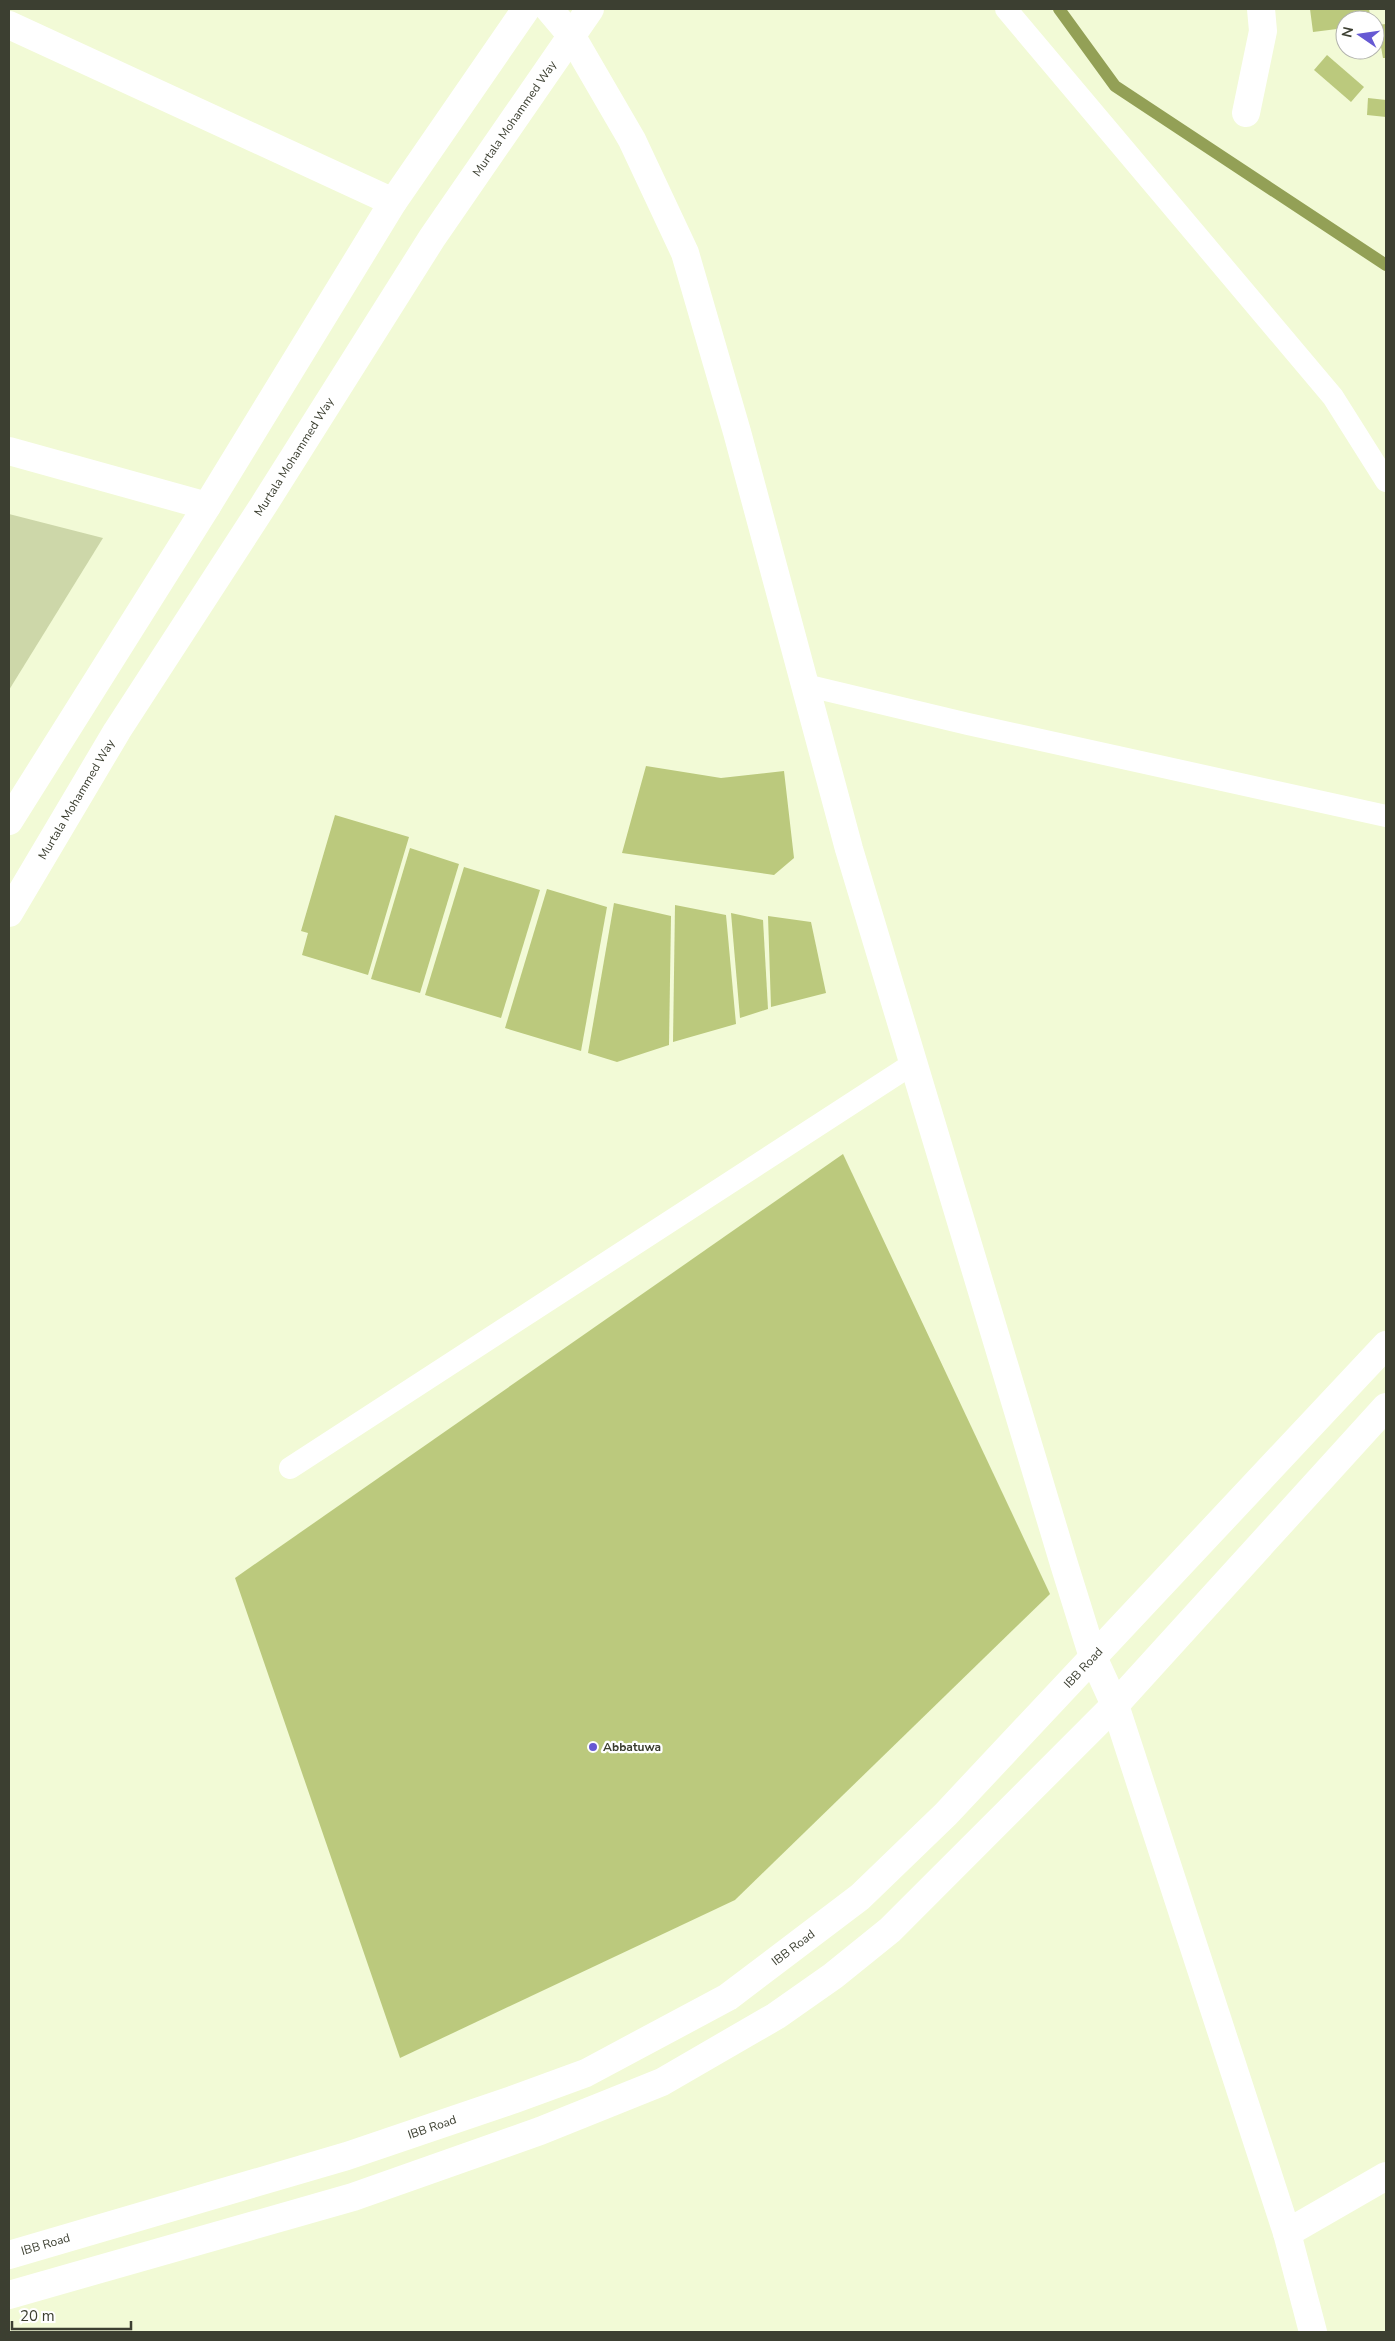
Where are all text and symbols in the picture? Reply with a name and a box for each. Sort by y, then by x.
north arrow [1335,10,1385,60]
text: N [1337,25,1358,39]
street label: Murtala Mohammed Way [469,57,561,180]
street label: Murtala Mohammed Way [251,394,338,519]
street label: Murtala Mohammed Way [34,736,119,863]
street label: IBB Road [1060,1644,1106,1692]
place label: Abbatuwa [603,1739,661,1755]
marker: Abbatuwa [587,1741,599,1753]
street label: IBB Road [768,1926,818,1969]
street label: IBB Road [406,2111,458,2143]
street label: IBB Road [19,2230,72,2259]
scale bar [12,2298,131,2330]
text: 20 m [20,2306,55,2326]

